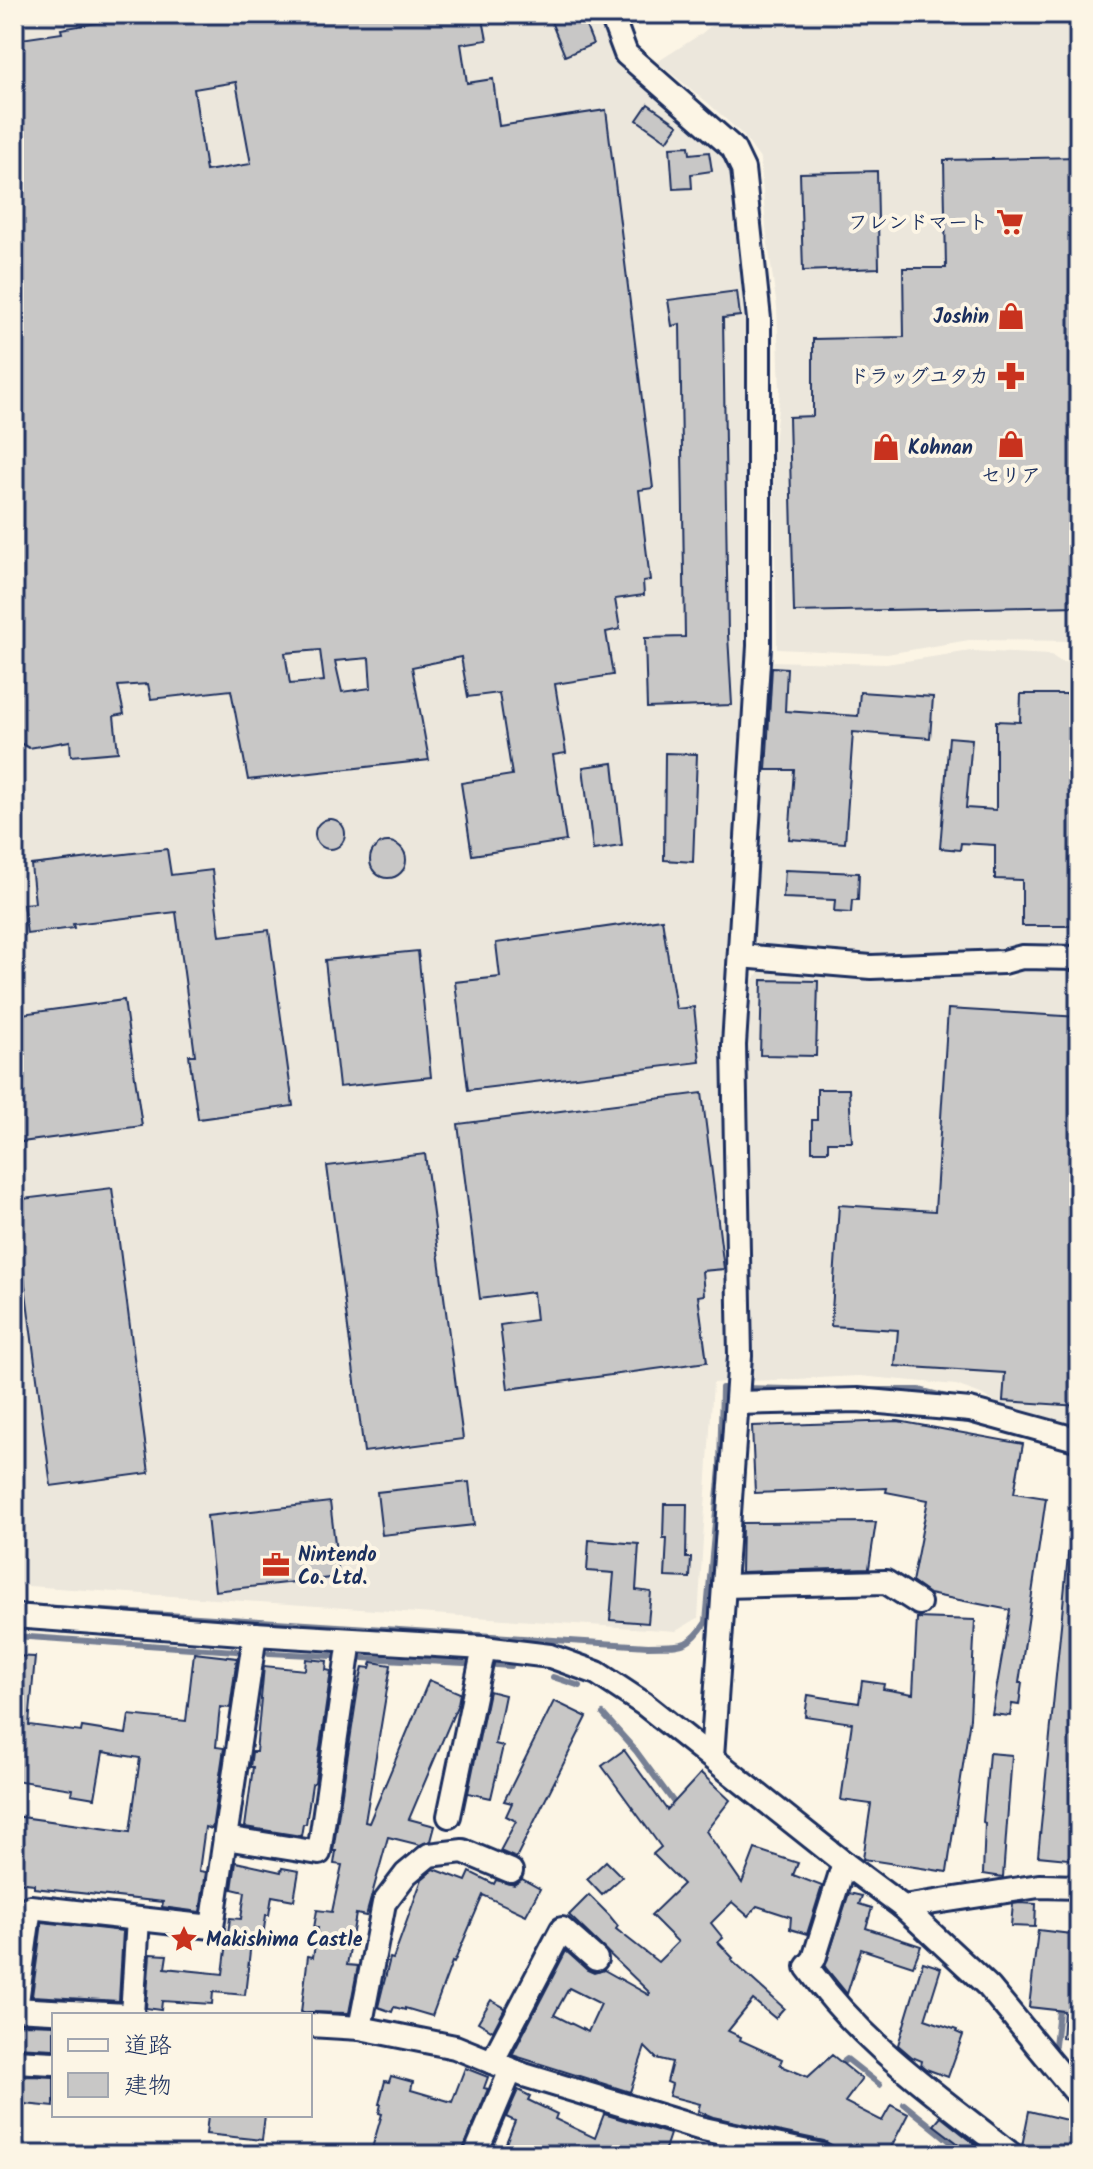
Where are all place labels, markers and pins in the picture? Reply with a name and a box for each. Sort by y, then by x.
supermarket icon: フレンドマート [995,207,1025,237]
place label: フレンドマート [848,208,988,240]
shop icon: Joshin [996,301,1026,331]
place label: Joshin [933,302,989,334]
pharmacy icon: ドラッグユタカ [996,361,1026,391]
place label: ドラッグユタカ [849,362,989,394]
shop icon: セリア [996,429,1026,459]
shop icon: Kohnan [871,432,901,462]
place label: Kohnan [908,433,973,465]
place label: セリア [981,461,1041,493]
place label: Nintendo Co. Ltd. [298,1540,377,1595]
office icon: Nintendo Co. Ltd. [261,1550,291,1580]
place icon: Makishima Castle [169,1924,199,1954]
place label: Makishima Castle [206,1925,363,1957]

